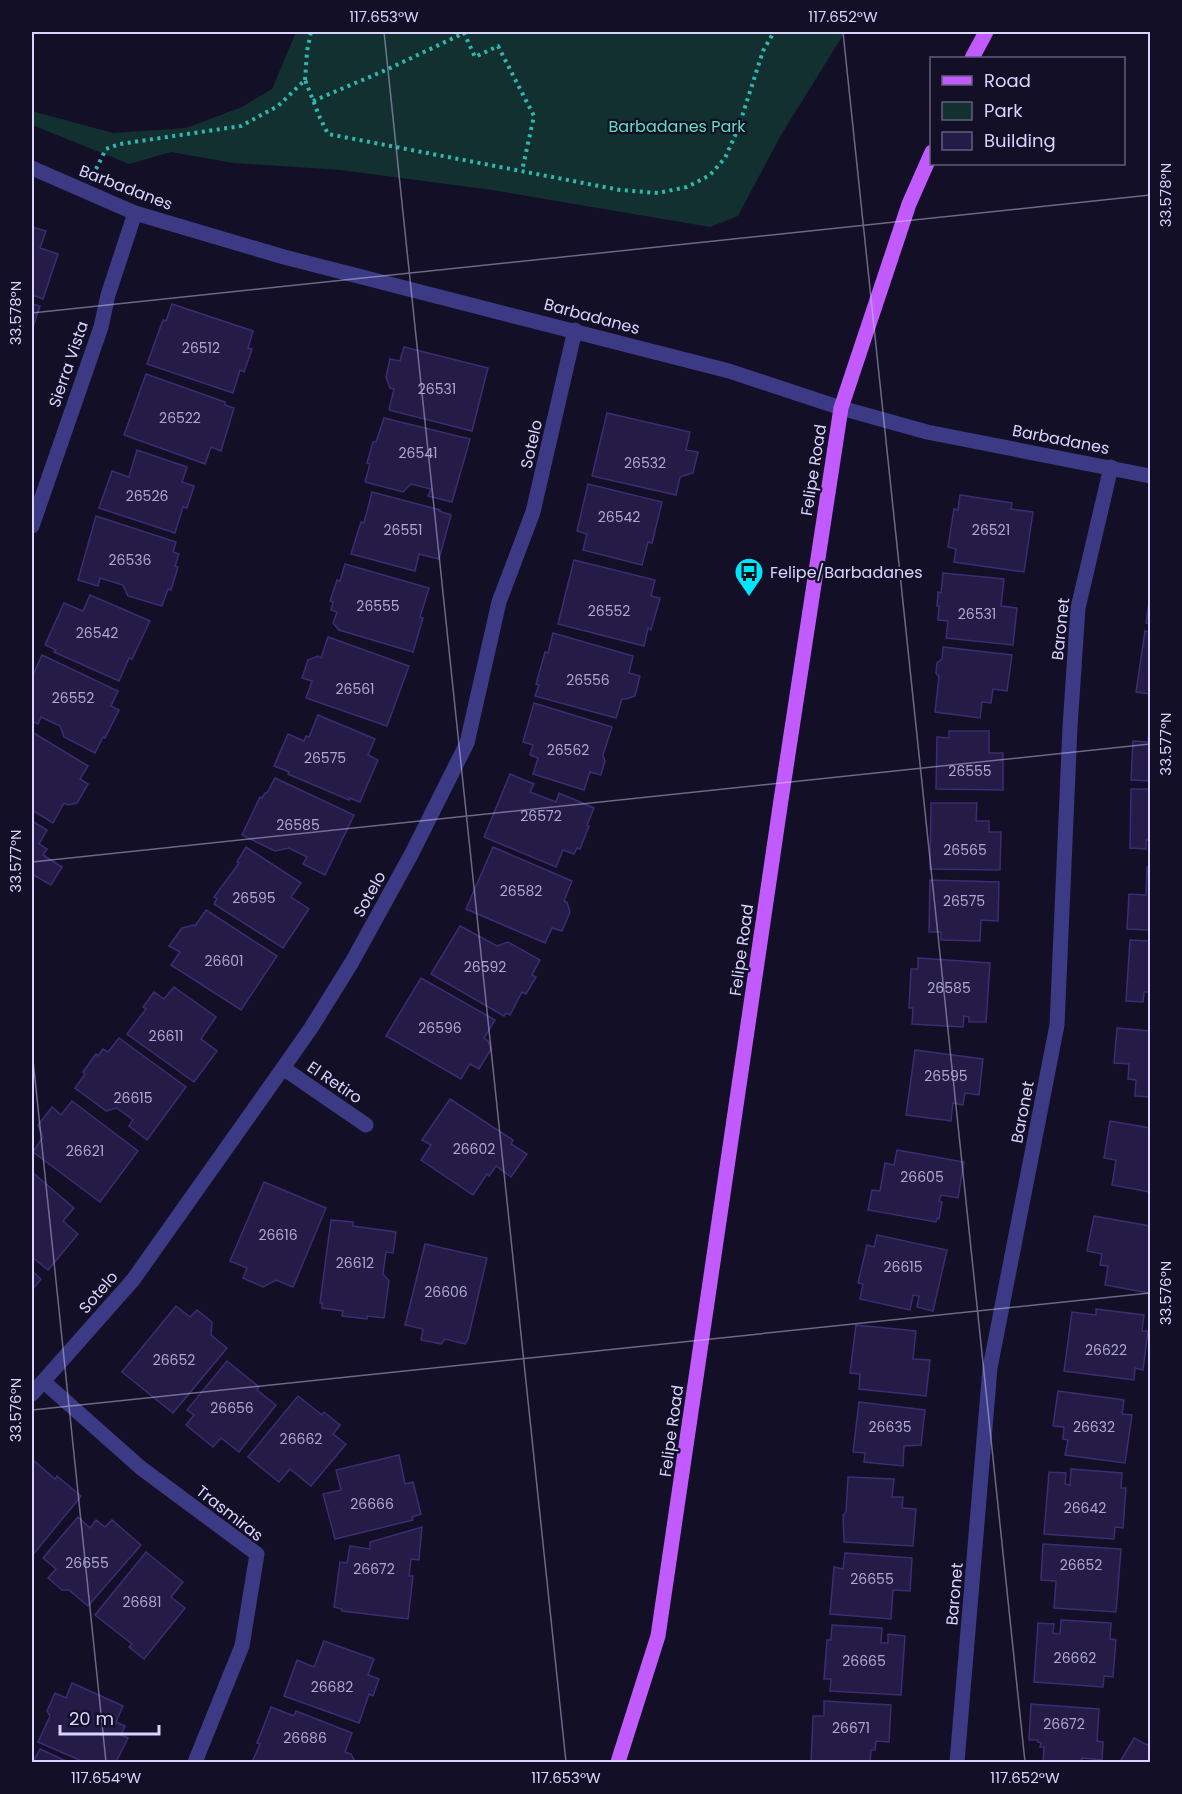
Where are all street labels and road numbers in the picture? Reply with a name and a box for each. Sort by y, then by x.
street label: Barbadanes [76,159,176,216]
street label: Barbadanes [541,293,642,340]
street label: Sierra Vista [43,318,94,410]
street label: Sotelo [515,417,548,471]
street label: Barbadanes [1010,419,1111,460]
street label: Felipe Road [795,423,832,518]
street label: Baronet [1046,596,1075,661]
street label: Sotelo [347,867,392,921]
street label: Felipe Road [724,903,759,997]
street label: El Retiro [303,1056,367,1109]
street label: Baronet [1005,1079,1040,1145]
street label: Sotelo [73,1266,123,1319]
street label: Felipe Road [654,1384,689,1478]
street label: Trasmiras [191,1480,268,1547]
street label: Baronet [940,1562,969,1626]

